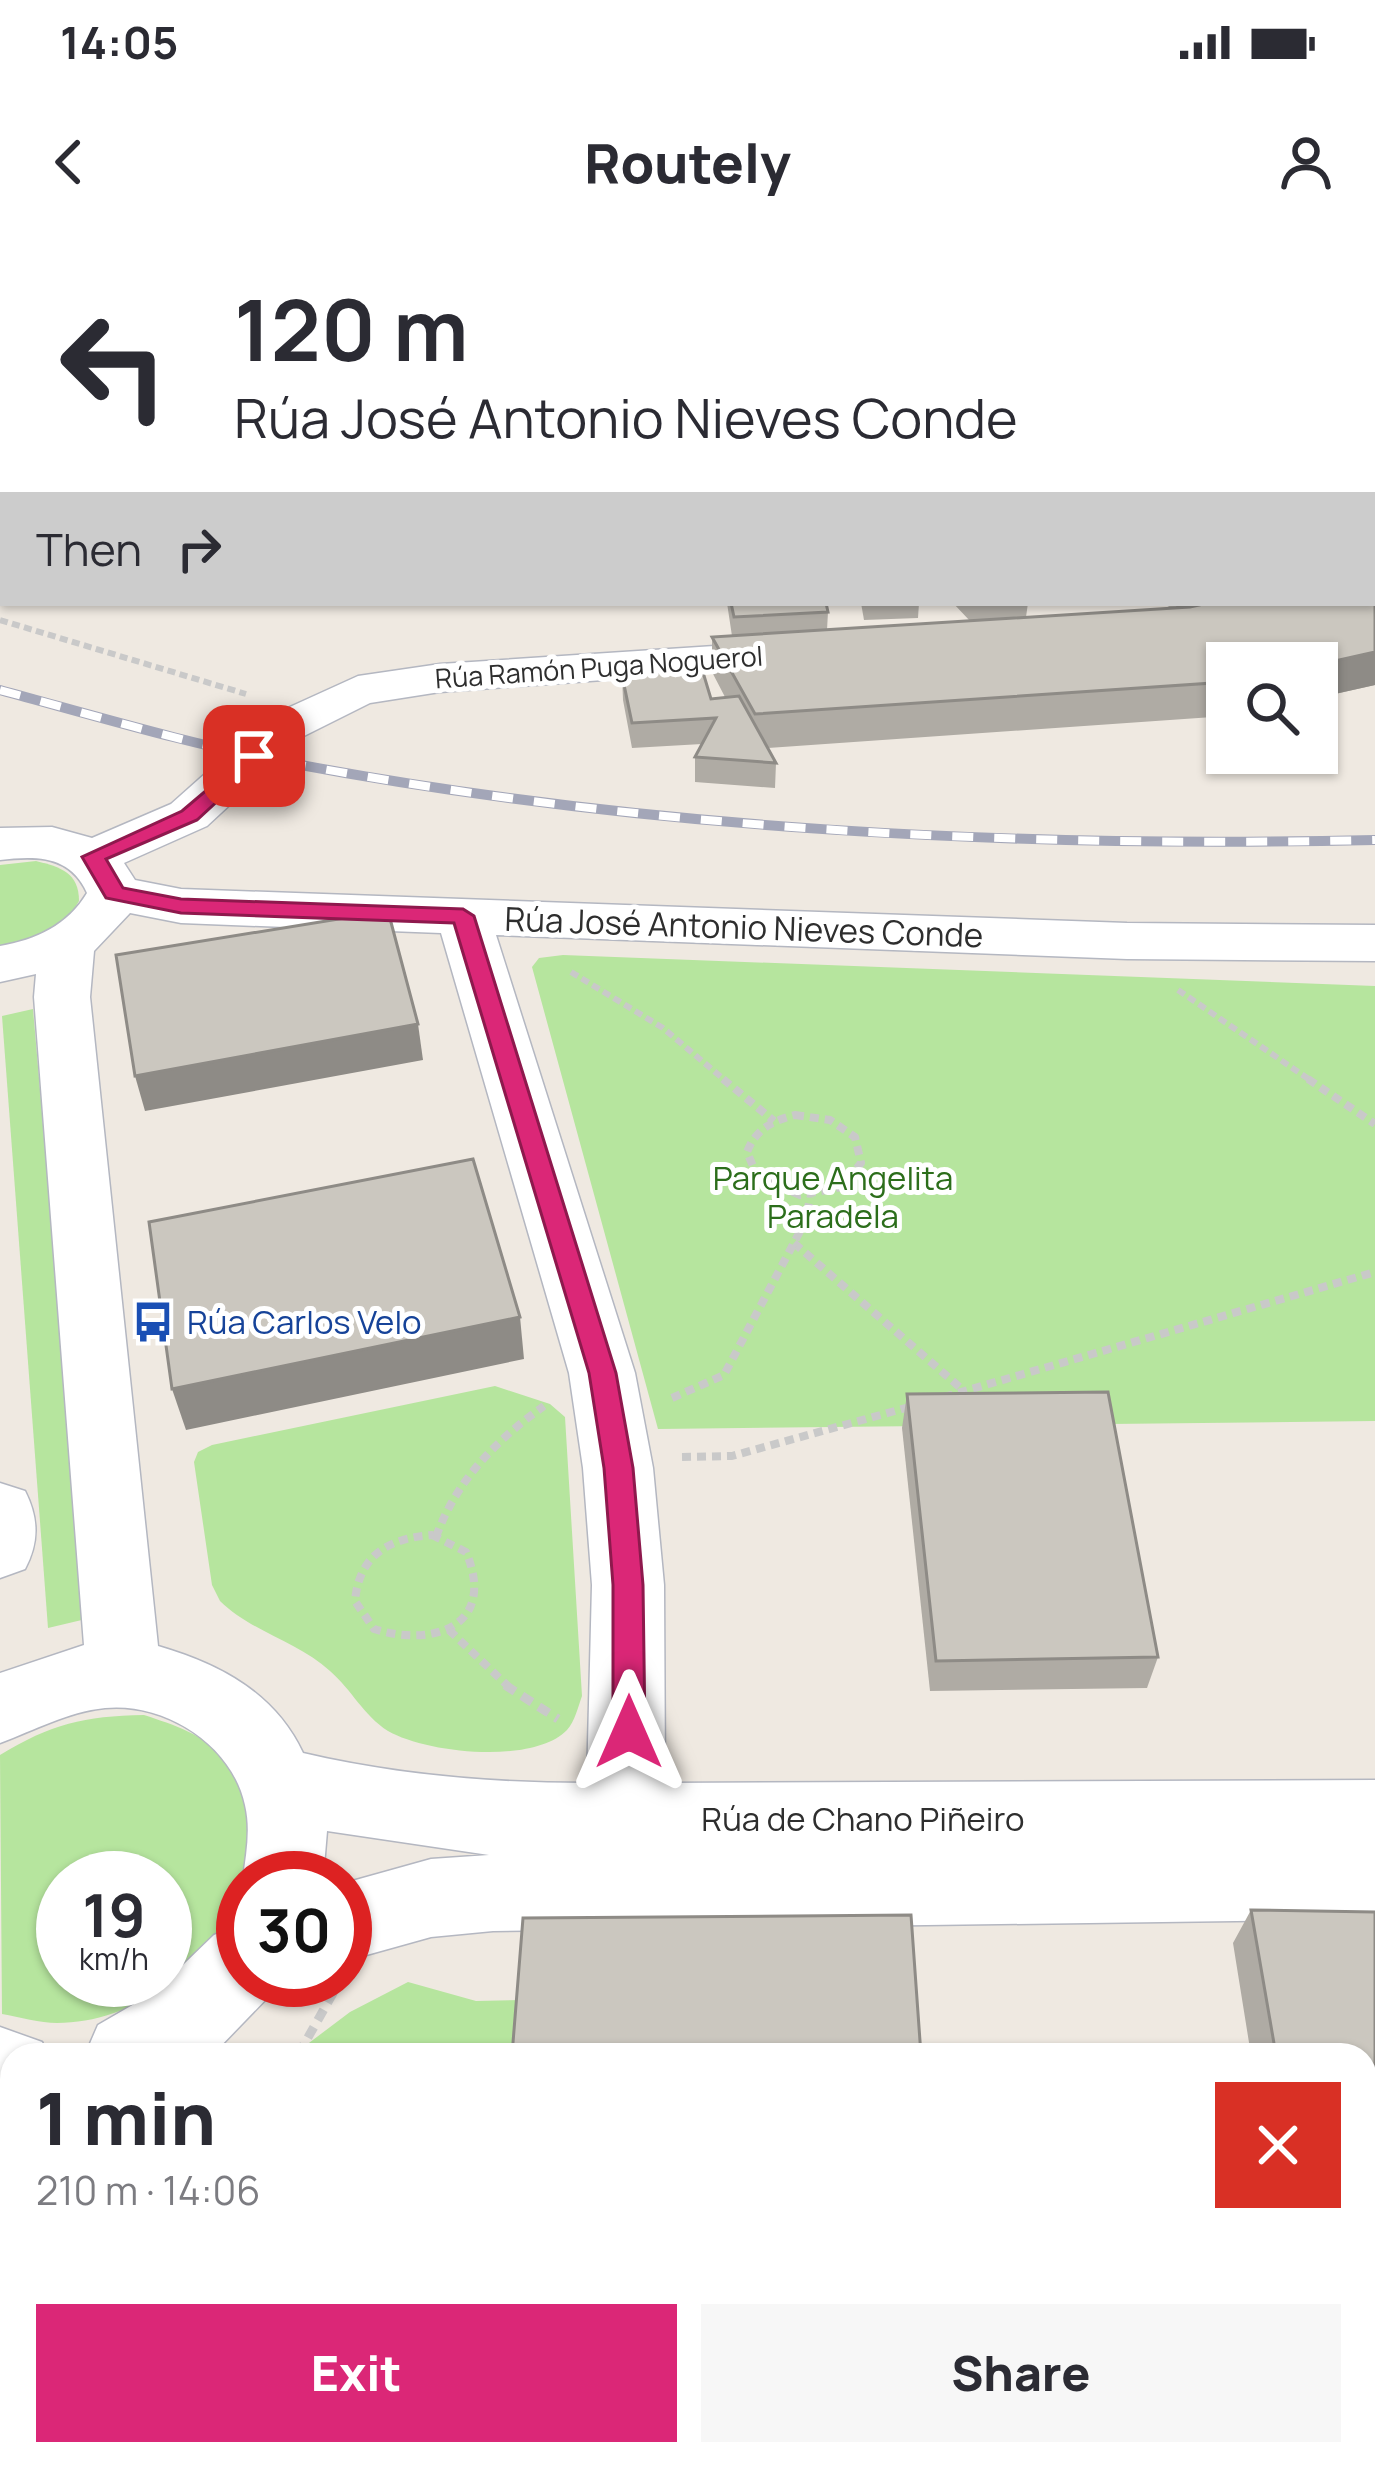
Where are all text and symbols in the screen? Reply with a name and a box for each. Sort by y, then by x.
text: 14:05 [60,11,179,73]
text: Routely [584,125,791,199]
icon: back [36,129,102,195]
icon: person [1273,129,1339,195]
text: 120 m [234,271,468,386]
icon: left [36,288,192,444]
text: Rúa José Antonio Nieves Conde [234,380,1018,454]
icon: right [166,516,232,582]
text: Then [36,518,142,580]
street label: Rúa Ramón Puga Noguerol [434,637,764,696]
map controls [1206,642,1338,774]
button: search [1206,642,1338,774]
pin [203,705,305,807]
icon: arrive [221,723,287,789]
street label: Rúa José Antonio Nieves Conde [504,896,984,957]
park label: Parque Angelita Paradela [713,1155,953,1238]
bus stop icon: Rúa Carlos Velo [130,1299,176,1345]
place label: Rúa Carlos Velo [187,1299,422,1344]
position arrow [566,1669,692,1795]
street label: Rúa de Chano Piñeiro [701,1796,1025,1841]
speed limit sign: 30 [216,1851,372,2007]
text: 19 [82,1873,146,1955]
text: km/h [79,1938,149,1979]
text: 1 min [36,2068,216,2167]
button: close [1215,2082,1341,2208]
text: 210 m · 14:06 [36,2163,260,2217]
button: Exit [36,2304,677,2442]
button: Share [701,2304,1341,2442]

